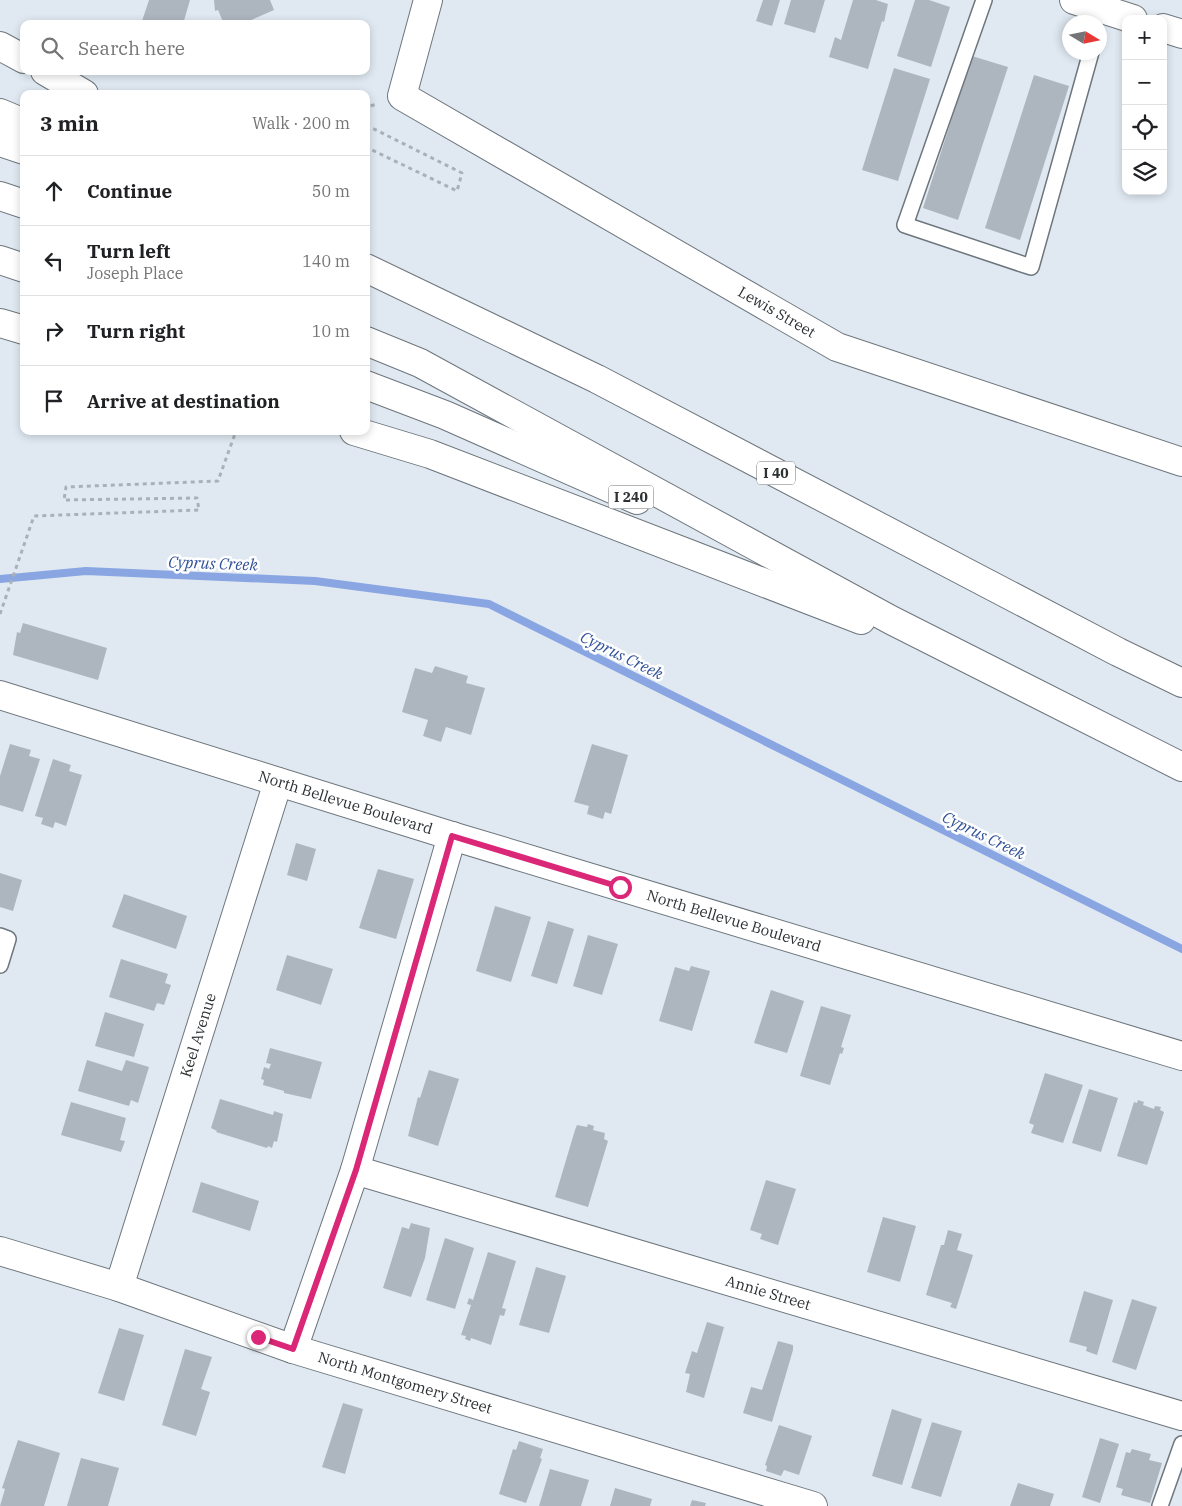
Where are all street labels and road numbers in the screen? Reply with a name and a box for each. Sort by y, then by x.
street label: Lewis Street [735,282,819,342]
road number: I 40 [757,462,795,484]
road number: I 240 [608,486,654,508]
street label: North Bellevue Boulevard [256,766,435,838]
street label: North Bellevue Boulevard [645,885,824,956]
street label: Keel Avenue [176,991,220,1079]
street label: Annie Street [723,1271,813,1314]
street label: North Montgomery Street [316,1347,495,1418]

